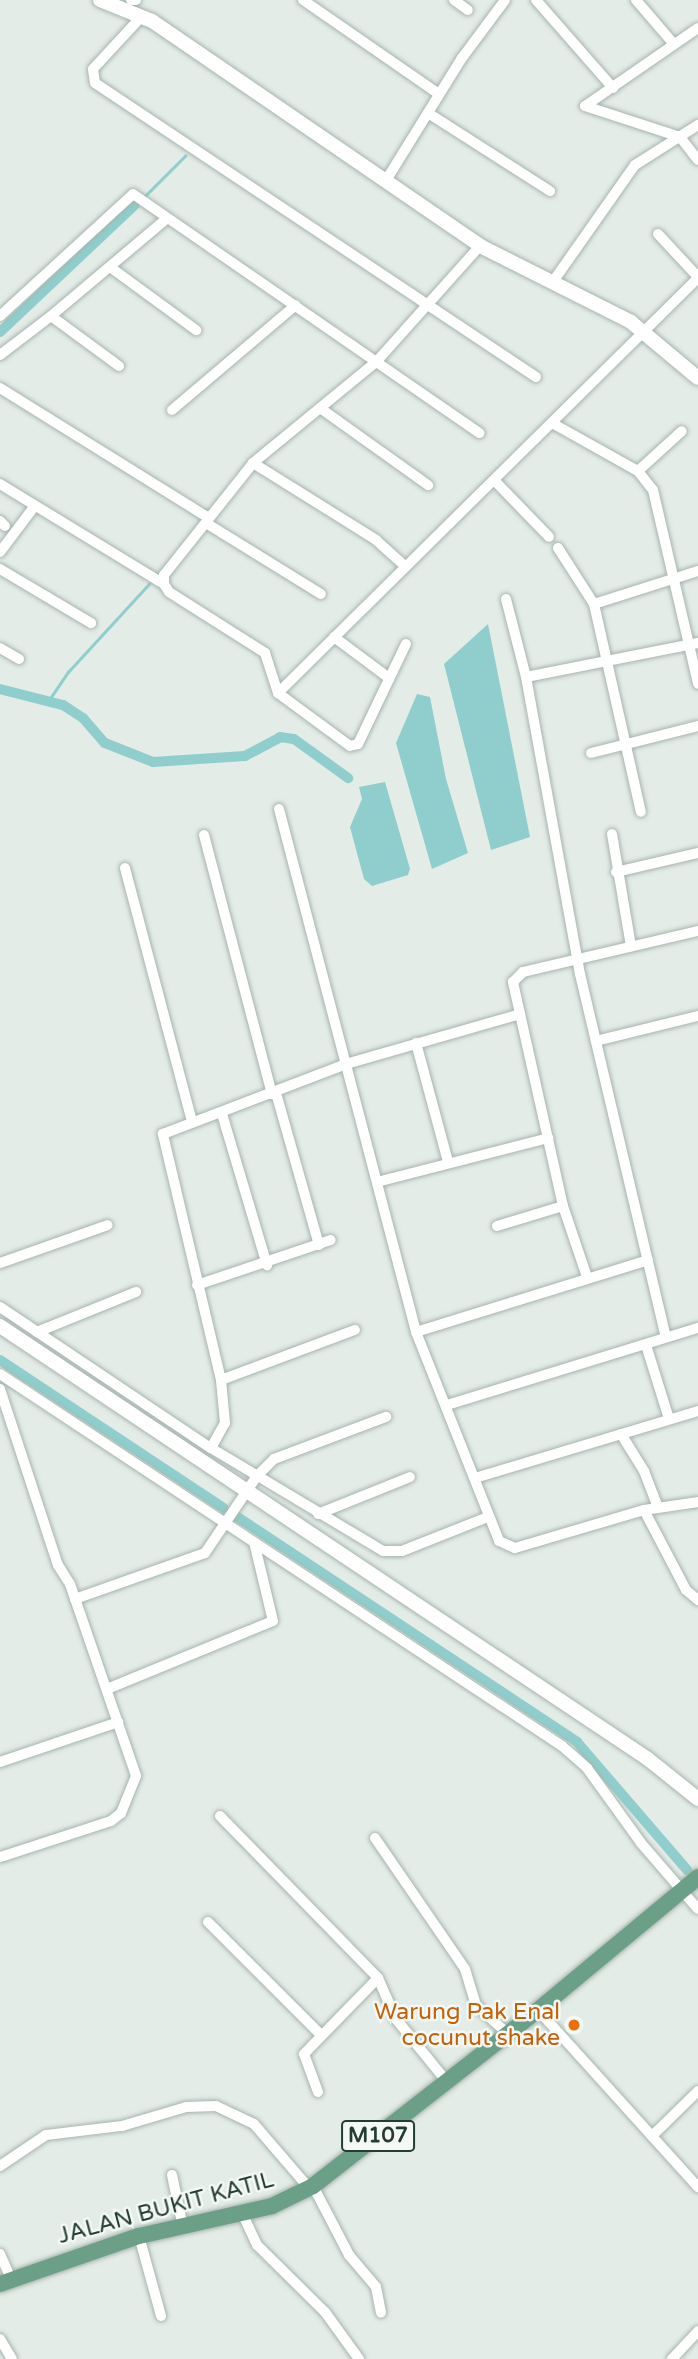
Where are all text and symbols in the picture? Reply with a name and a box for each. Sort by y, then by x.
place label: Warung Pak Enal cocunut shake [374,1998,560,2052]
marker: Warung Pak Enal cocunut shake [566,2017,582,2033]
road number: M107 [340,2118,416,2154]
street label: JALAN BUKIT KATIL [55,2166,277,2250]

